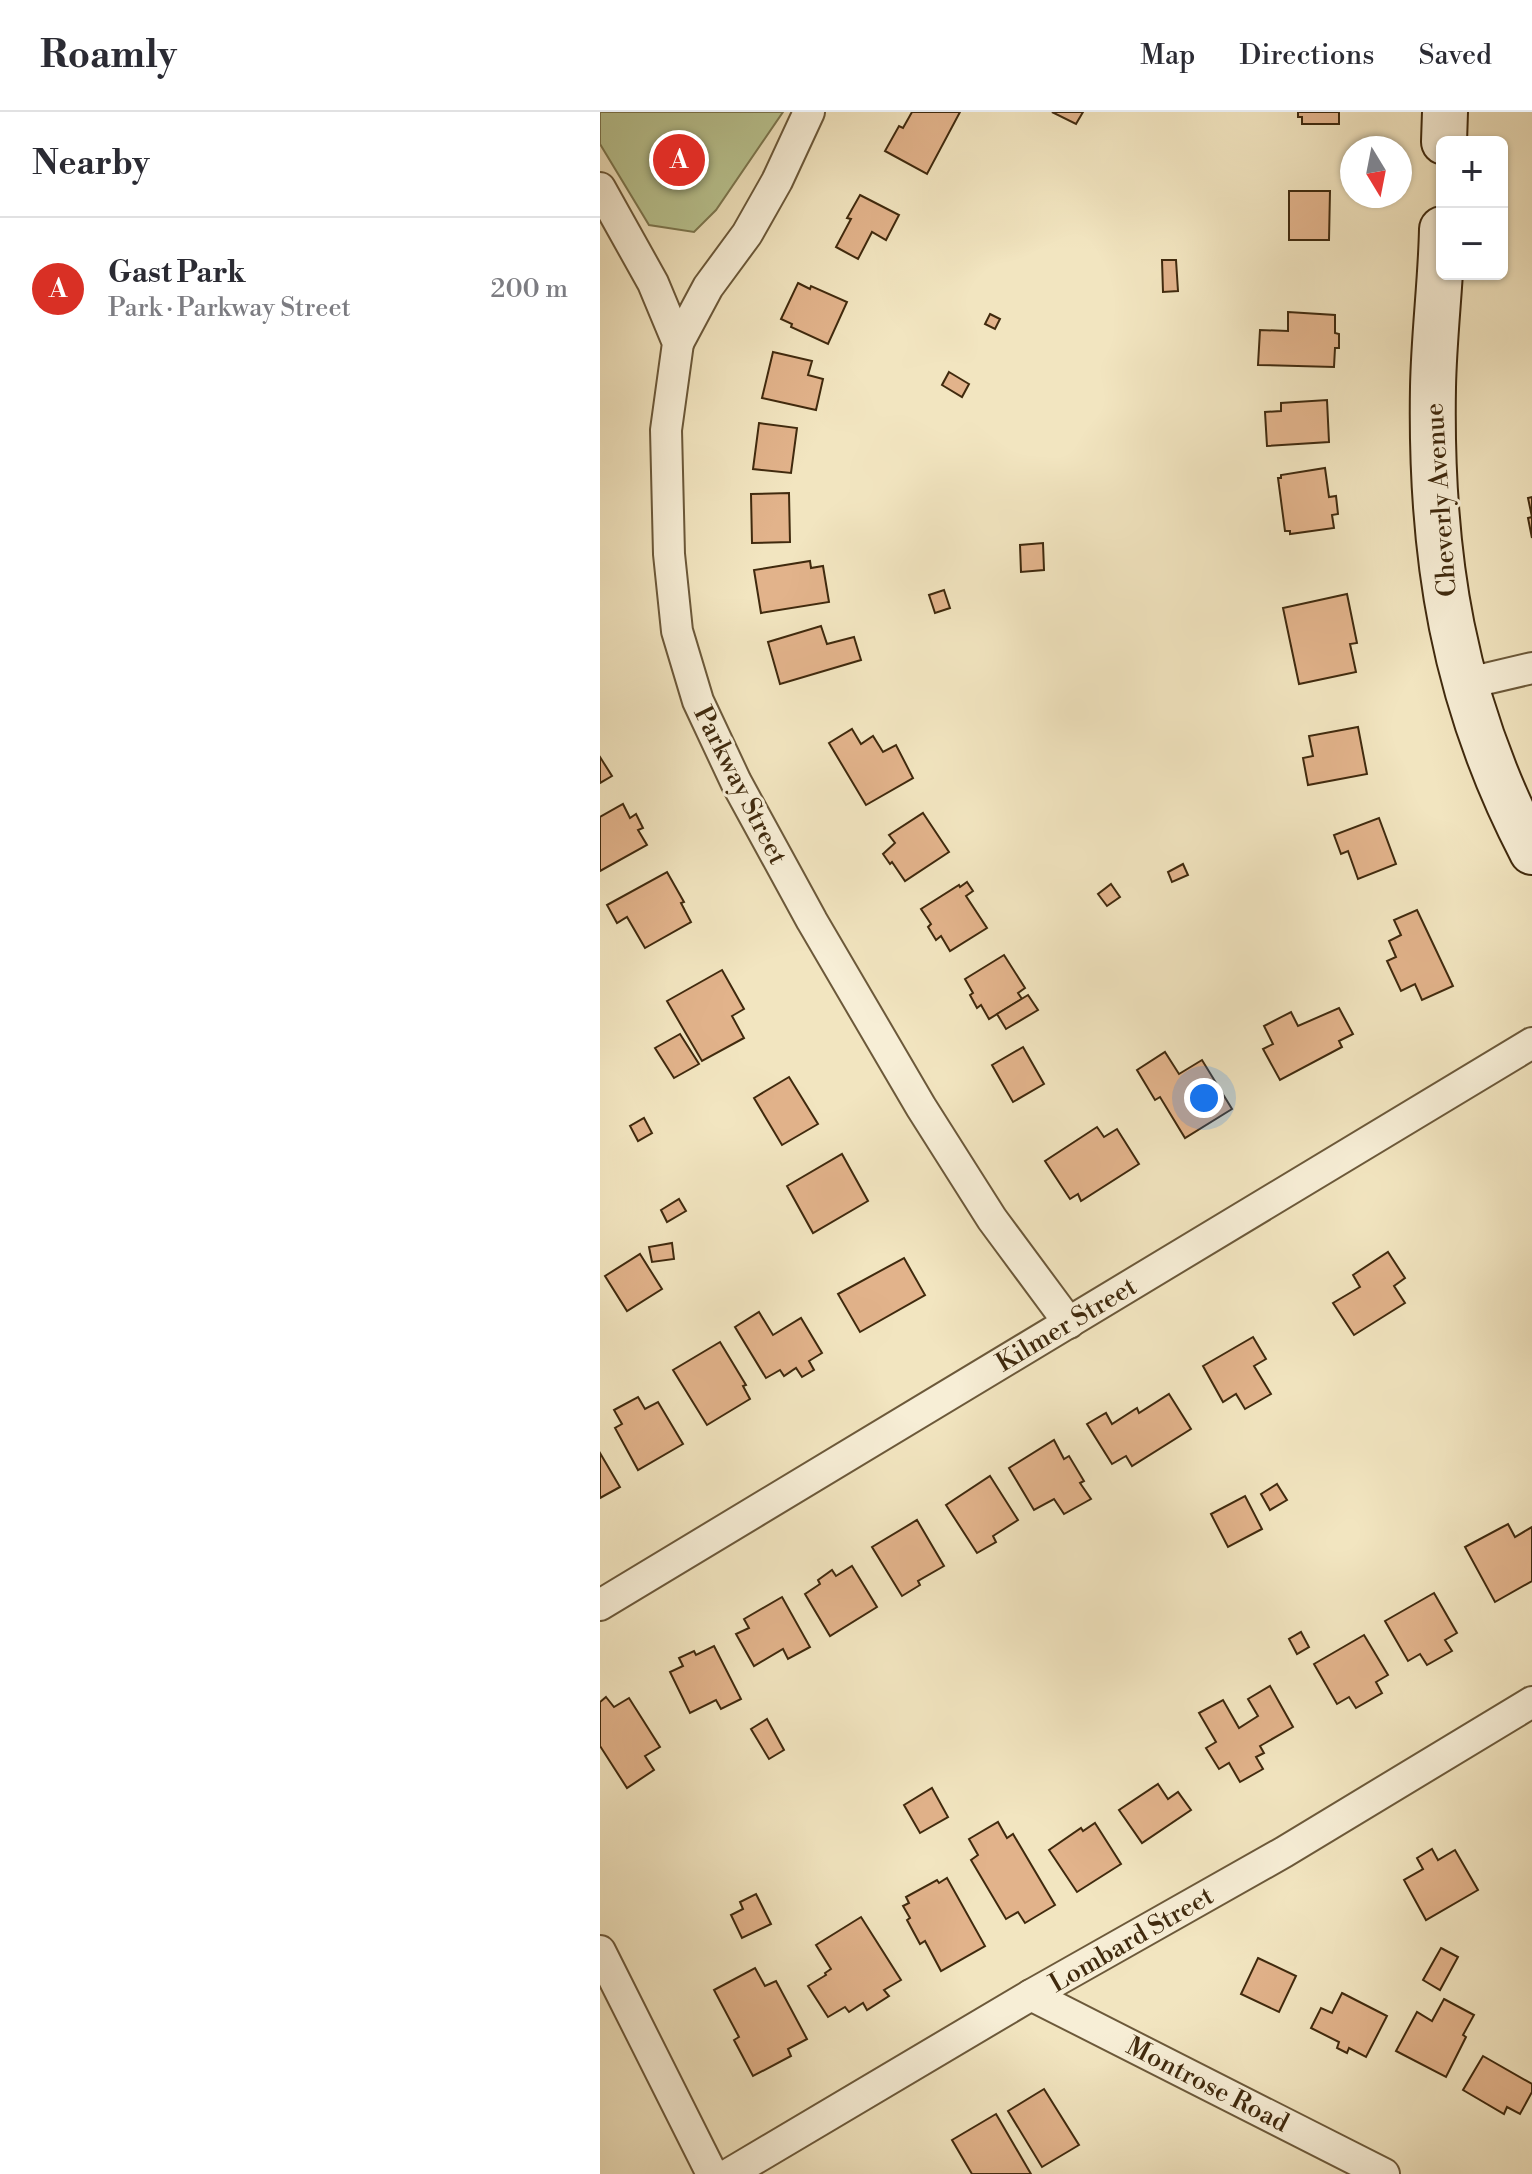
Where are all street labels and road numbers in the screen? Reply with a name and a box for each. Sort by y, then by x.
street label: Cheverly Avenue [1418,402,1464,598]
street label: Parkway Street [686,701,794,870]
street label: Kilmer Street [990,1270,1143,1379]
street label: Lombard Street [1044,1880,1219,2000]
street label: Montrose Road [1121,2030,1294,2140]

